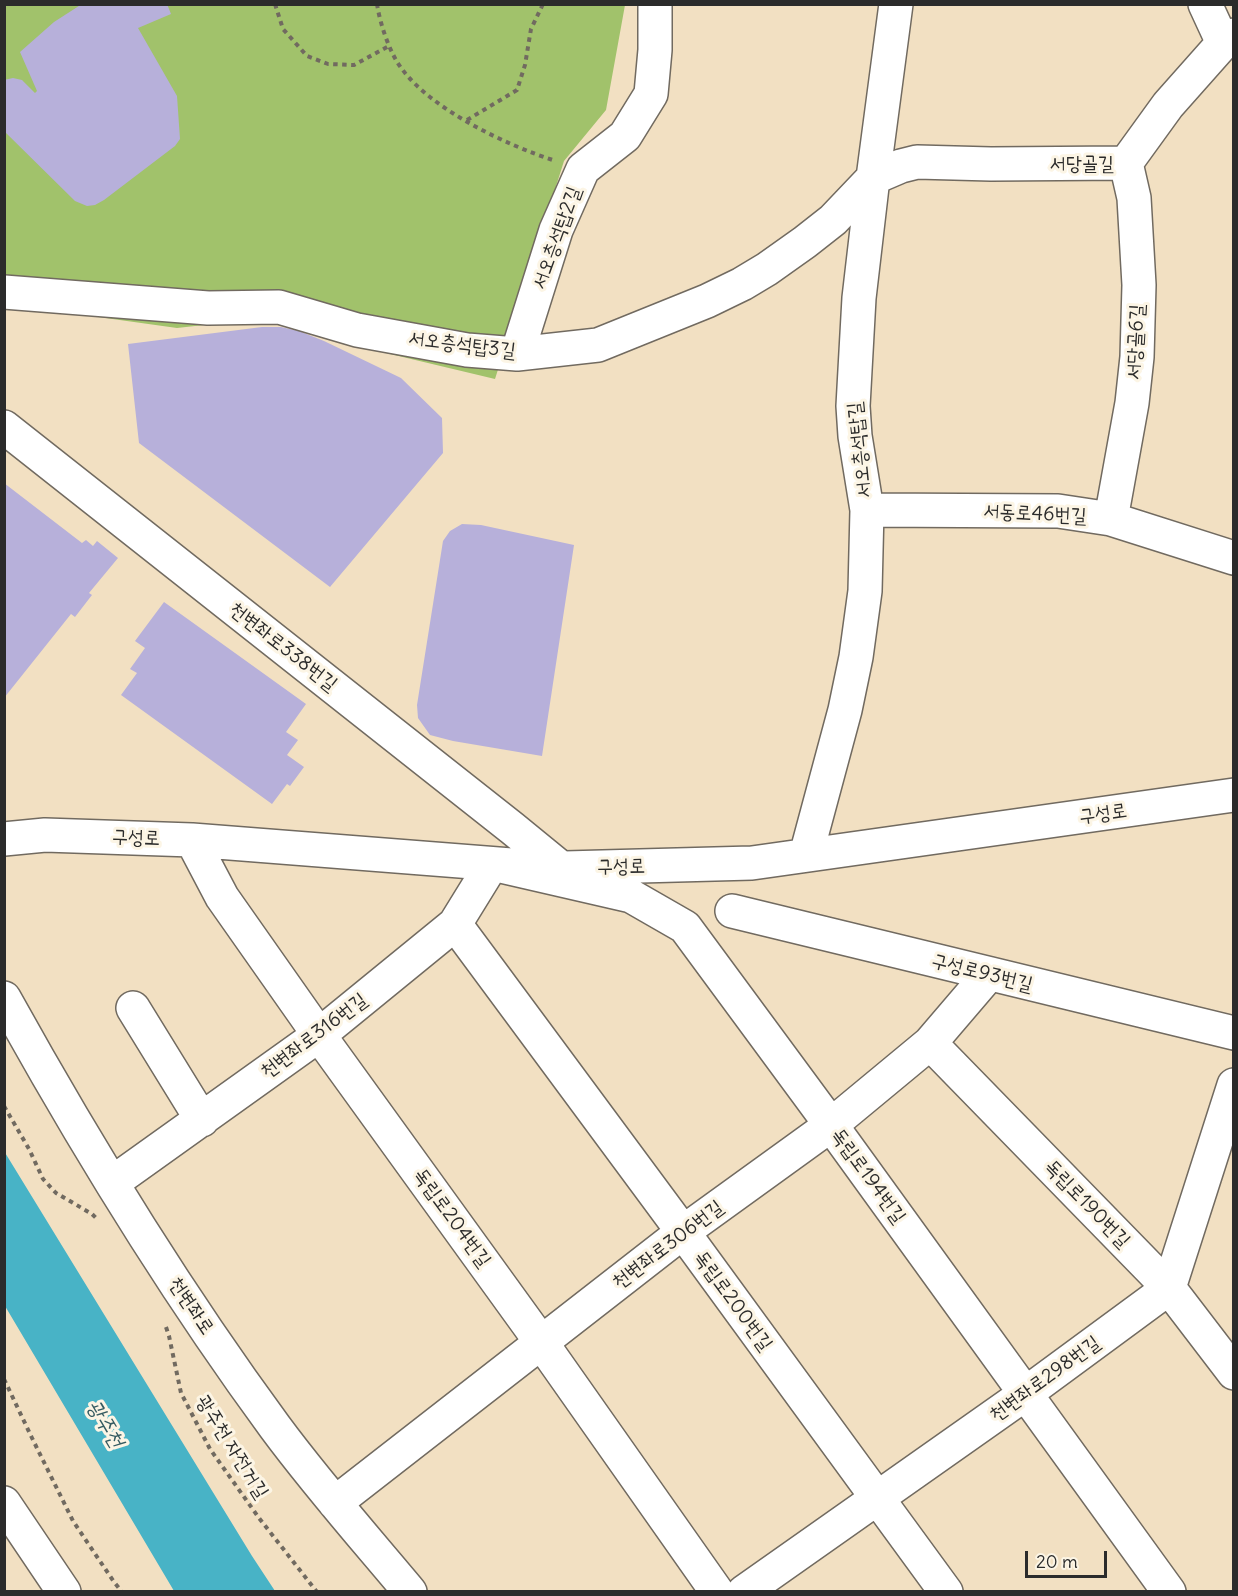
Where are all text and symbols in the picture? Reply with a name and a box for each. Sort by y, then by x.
street label: 서당골길 [1050,152,1114,176]
street label: 서오층석탑2길 [527,183,587,293]
street label: 서당골6길 [1122,303,1150,381]
street label: 서오층석탑3길 [407,327,517,363]
street label: 서오층석탑길 [843,401,877,499]
street label: 서동로46번길 [983,499,1087,529]
street label: 천변좌로338번길 [224,597,342,697]
street label: 구성로 [1077,799,1129,829]
street label: 구성로 [111,825,161,851]
street label: 구성로 [597,855,645,879]
street label: 구성로93번길 [929,949,1035,997]
street label: 천변좌로316번길 [256,988,372,1084]
street label: 독립로194번길 [826,1124,910,1228]
street label: 독립로190번길 [1039,1155,1135,1253]
street label: 독립로204번길 [408,1164,496,1272]
street label: 천변좌로306번길 [608,1196,728,1294]
street label: 독립로200번길 [689,1246,777,1356]
street label: 천변좌로 [163,1273,219,1339]
street label: 천변좌로298번길 [985,1331,1105,1427]
street label: 광주천 자전거길 [191,1391,273,1503]
water label: 광주천 [81,1396,129,1452]
scale bar [1028,1539,1110,1577]
text: 20 m [1036,1550,1078,1573]

